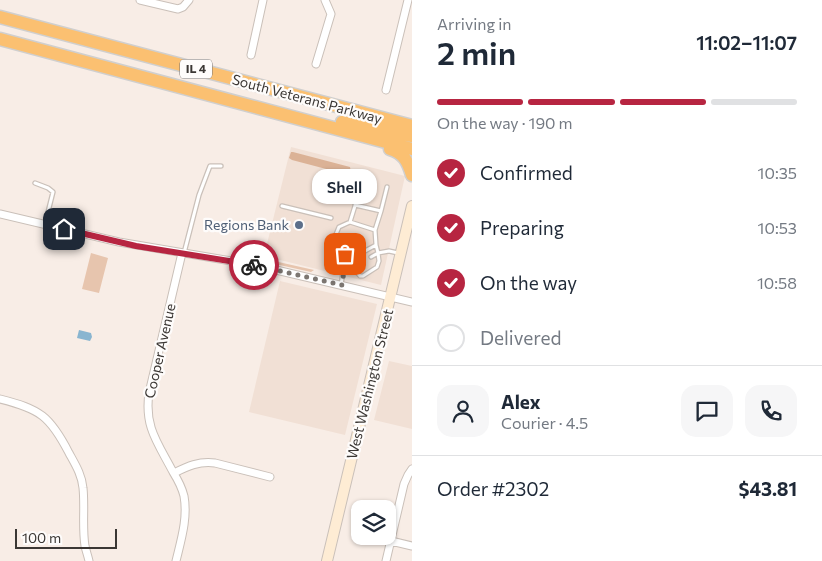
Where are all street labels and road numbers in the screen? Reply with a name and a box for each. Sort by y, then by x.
road number: IL 4 [180,60,212,78]
street label: South Veterans Parkway [230,70,384,127]
street label: Cooper Avenue [140,302,179,400]
street label: West Washington Street [343,307,396,461]

